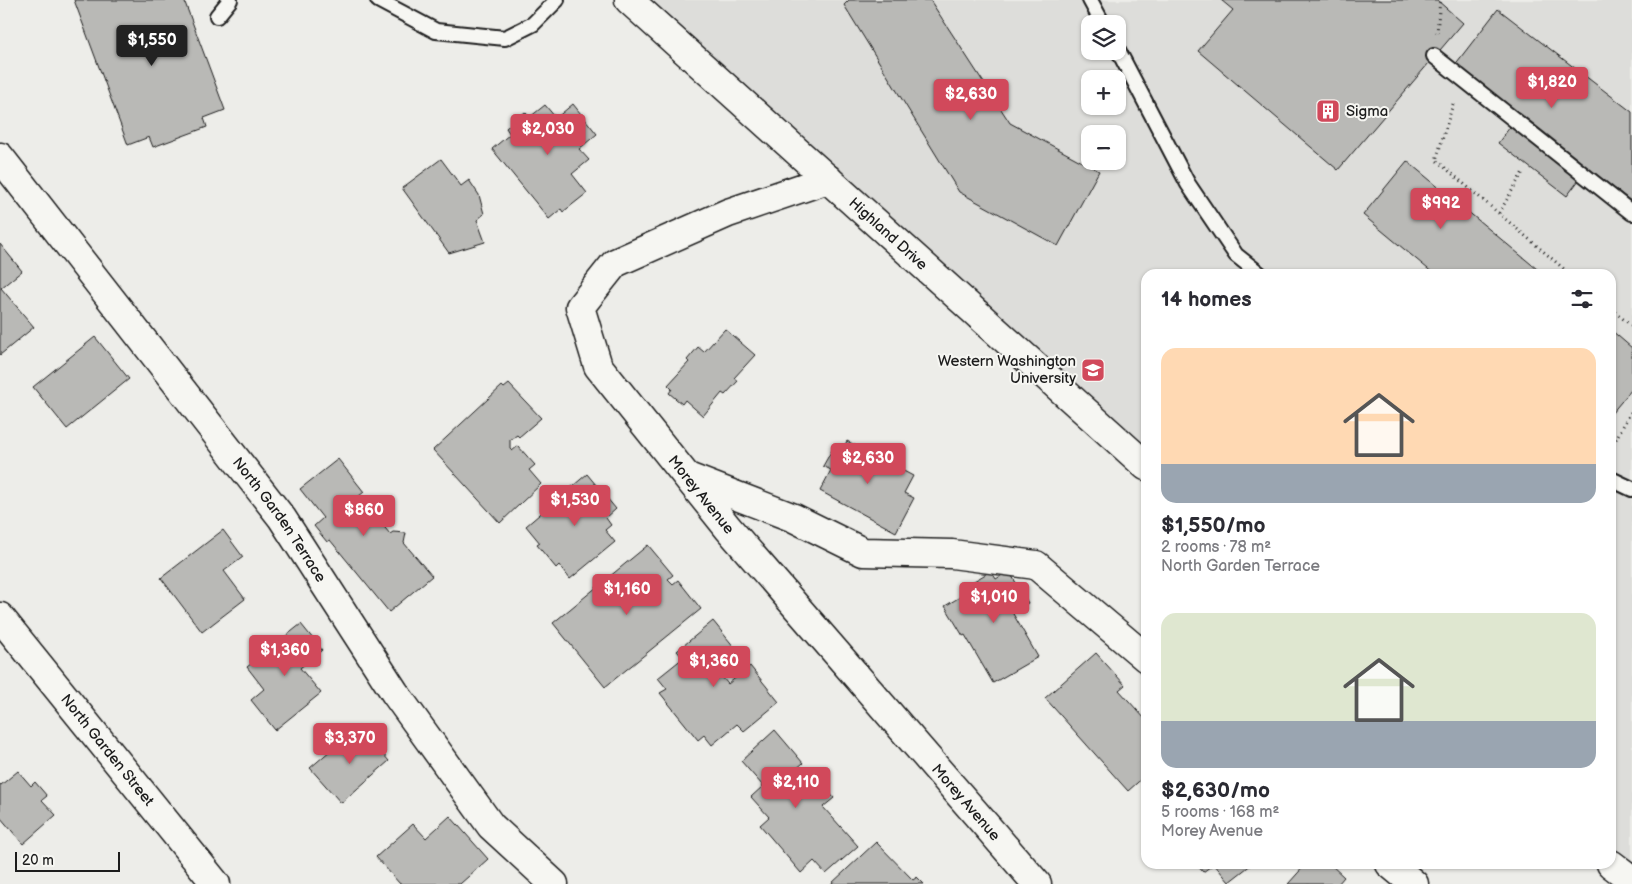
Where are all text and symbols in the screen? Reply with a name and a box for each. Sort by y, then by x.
map controls [1081,15,1126,170]
button: layers [1081,15,1126,60]
pin: $1,550 [111,24,193,67]
text: $1,550 [127,31,177,50]
pin: $1,820 [1511,66,1593,109]
button: + [1081,70,1126,115]
text: $1,820 [1527,73,1577,92]
pin: $2,630 [930,78,1012,121]
text: $2,630 [945,85,997,104]
building icon: Sigma [1315,98,1341,124]
place label: Sigma [1346,102,1388,121]
pin: $2,030 [507,114,589,156]
text: $2,030 [522,120,574,139]
button: − [1081,125,1126,170]
pin: $992 [1411,188,1471,230]
street label: Highland Drive [845,193,932,274]
text: $992 [1422,194,1460,213]
icon: filters [1568,285,1596,313]
text: 14 homes [1161,287,1252,312]
place label: Western Washington University [938,352,1076,388]
school or university icon: Western Washington University [1080,357,1106,383]
icon: home [1334,380,1424,470]
pin: $2,630 [827,442,909,485]
text: $2,630 [842,449,894,468]
street label: Morey Avenue [664,451,739,538]
street label: North Garden Terrace [229,453,330,586]
pin: $1,530 [534,484,616,527]
text: $1,530 [550,491,600,510]
pin: $860 [334,494,394,537]
text: $860 [344,501,384,520]
text: $1,550/mo [1161,513,1265,538]
text: 2 rooms · 78 m² [1161,538,1271,557]
text: North Garden Terrace [1161,557,1320,576]
pin: $1,160 [586,574,668,616]
text: $1,160 [603,580,651,599]
pin: $1,010 [953,582,1035,624]
text: $1,010 [970,588,1018,607]
pin: $1,360 [244,634,326,677]
text: $1,360 [260,641,310,660]
icon: home [1334,645,1424,735]
pin: $1,360 [673,646,755,688]
text: $1,360 [689,652,739,671]
street label: North Garden Street [57,690,159,810]
pin: $3,370 [309,722,391,765]
text: $3,370 [324,729,376,748]
street label: Morey Avenue [928,760,1005,845]
pin: $2,110 [755,766,837,809]
text: $2,110 [772,773,820,792]
text: $2,630/mo [1161,778,1270,803]
text: 5 rooms · 168 m² [1161,803,1279,822]
text: Morey Avenue [1161,822,1263,841]
scale bar [15,849,120,872]
text: 20 m [22,852,54,869]

